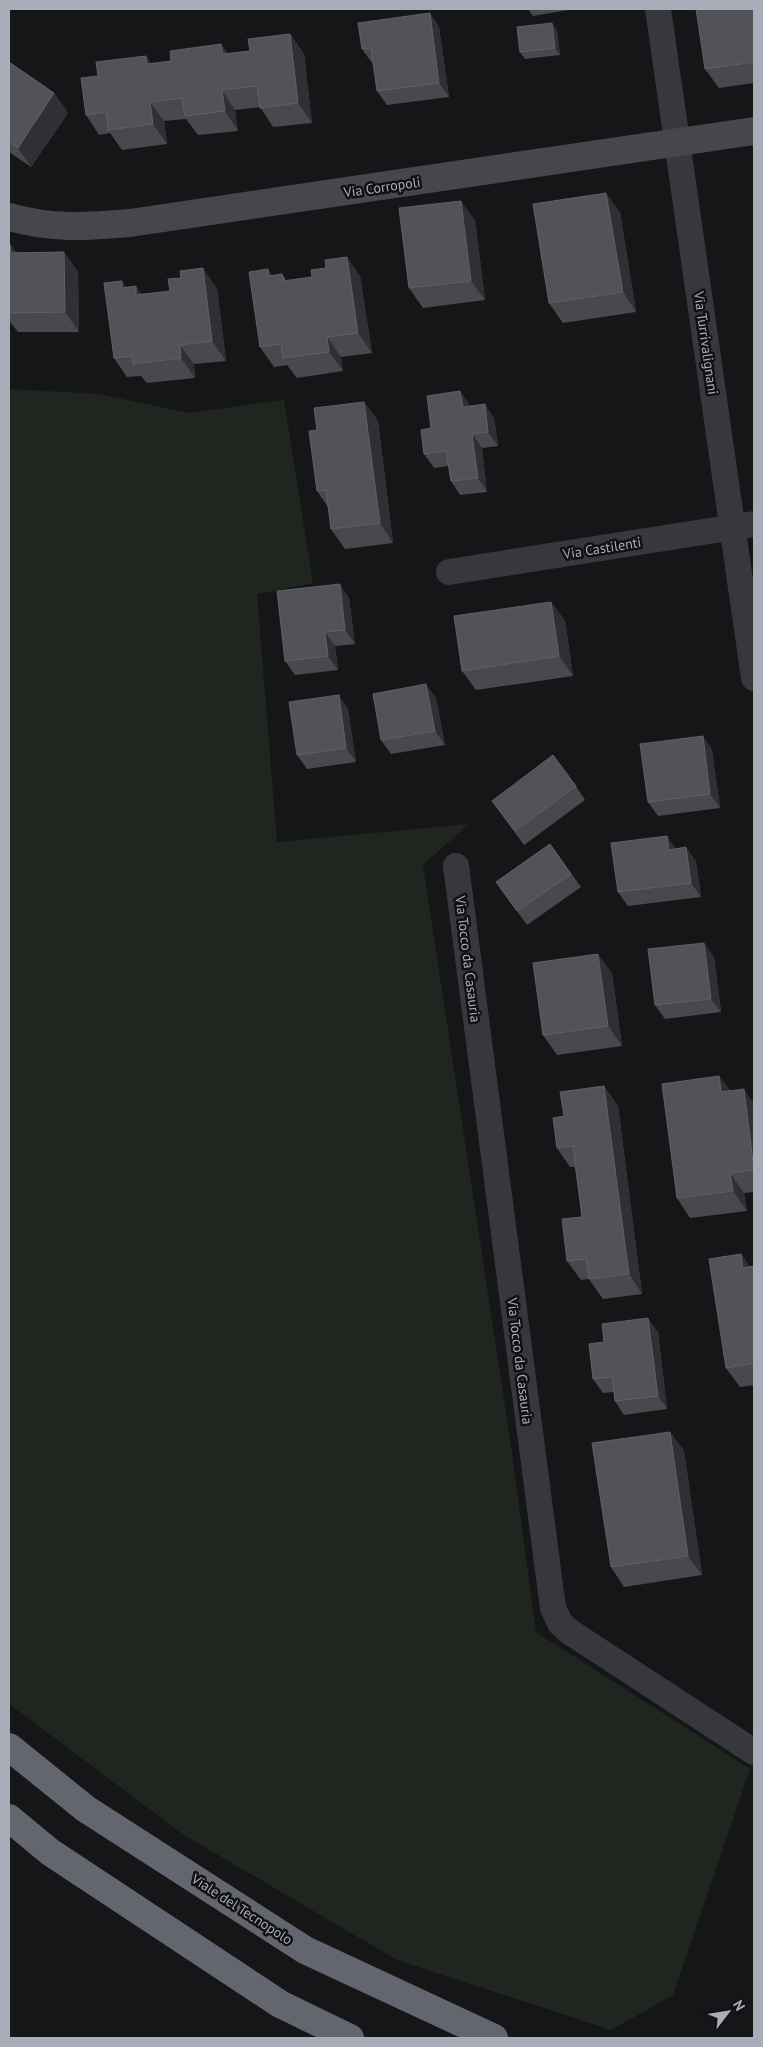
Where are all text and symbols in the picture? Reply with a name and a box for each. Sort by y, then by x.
street label: Via Corropoli [341,173,422,201]
street label: Via Turrivalignani [690,289,722,396]
street label: Via Castilenti [561,533,642,563]
street label: Via Tocco da Casauria [451,894,485,1023]
street label: Via Tocco da Casauria [503,1296,537,1425]
street label: Viale del Tecnopolo [187,1869,296,1948]
north arrow [703,1987,753,2037]
text: N [729,1997,749,2014]

